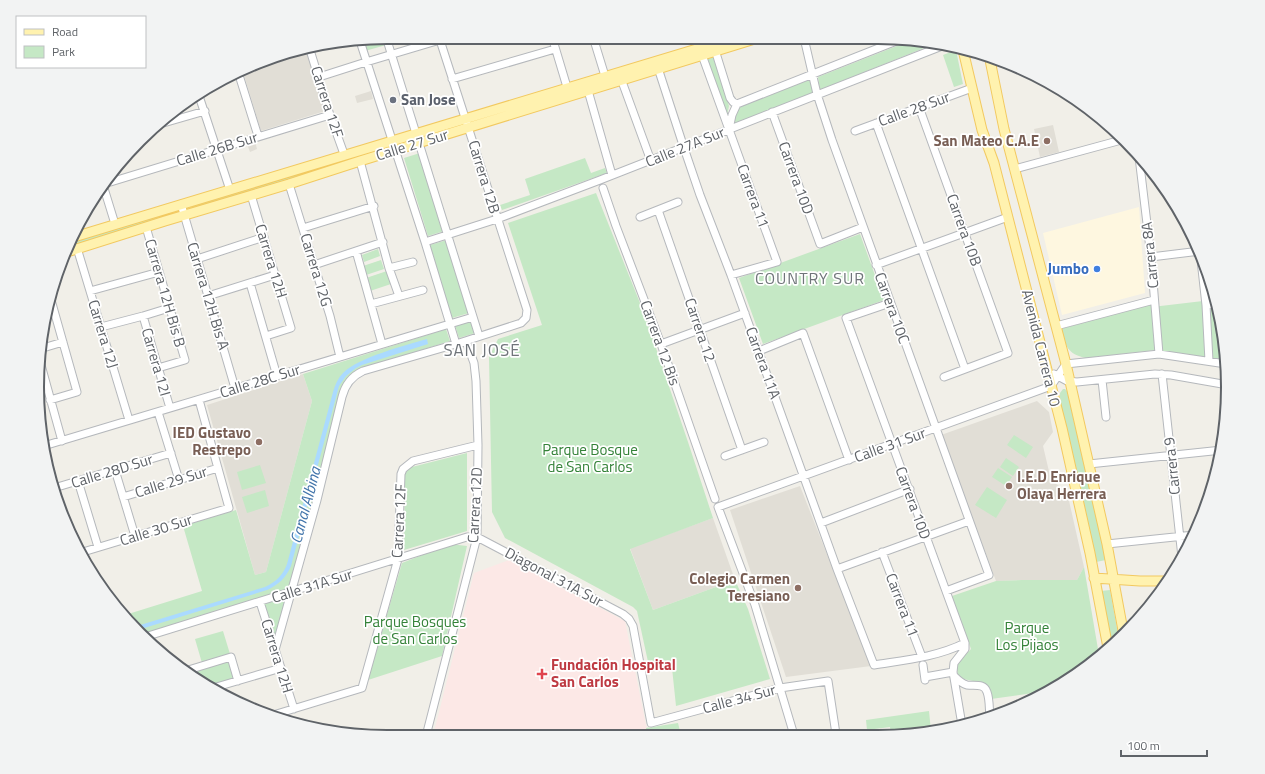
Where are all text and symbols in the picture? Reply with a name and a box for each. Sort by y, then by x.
legend [16,16,146,68]
text: Road [52,22,78,41]
text: Park [52,42,75,61]
street label: Carrera 12F [305,63,350,141]
street label: Calle 28 Sur [875,85,953,132]
place label: San Jose [401,88,456,111]
marker: San Jose [388,95,398,105]
street label: Calle 27A Sur [642,120,728,173]
street label: Calle 27 Sur [373,123,451,166]
street label: Calle 26B Sur [173,125,260,172]
place label: San Mateo C.A.E [933,129,1039,152]
marker: San Mateo C.A.E [1042,136,1052,146]
street label: Carrera 12B [462,137,507,216]
street label: Carrera 10D [773,138,820,217]
street label: Carrera 11 [731,161,776,231]
street label: Carrera 10B [941,190,988,269]
street label: Carrera 12H [249,221,294,301]
street label: Carrera 8A [1135,221,1164,289]
street label: Carrera 12G [294,230,339,309]
street label: Carrera 12H Bis B [139,236,192,350]
street label: Carrera 12H Bis A [181,239,236,353]
place label: Jumbo [1047,257,1089,280]
marker: Jumbo [1092,264,1102,274]
district label: COUNTRY SUR [755,266,865,290]
street label: Carrera 10C [869,269,916,347]
street label: Avenida Carrera 10 [1016,287,1067,409]
street label: Carrera 12 [679,295,722,365]
street label: Carrera 12J [82,297,125,371]
street label: Carrera 12 Bis [634,297,687,389]
street label: Carrera 11A [740,324,787,402]
street label: Carrera 12I [136,325,177,399]
district label: SAN JOSÉ [443,337,521,363]
street label: Calle 28C Sur [217,357,303,404]
place label: IED Gustavo Restrepo [173,421,251,461]
street label: Calle 31 Sur [851,421,929,468]
street label: Carrera 9 [1157,436,1186,496]
marker: IED Gustavo Restrepo [254,437,264,447]
park label: Parque Bosque de San Carlos [542,438,638,478]
street label: Calle 28D Sur [68,447,156,494]
street label: Calle 29 Sur [132,460,210,503]
water label: Canal Albina [283,463,327,546]
street label: Carrera 10D [890,463,937,542]
place label: I.E.D Enrique Olaya Herrera [1017,465,1107,505]
street label: Carrera 12D [461,466,488,544]
marker: I.E.D Enrique Olaya Herrera [1004,481,1014,491]
street label: Carrera 12F [385,483,412,559]
street label: Calle 30 Sur [117,508,195,551]
street label: Diagonal 31A Sur [501,541,608,612]
street label: Calle 31A Sur [268,562,355,609]
place label: Colegio Carmen Teresiano [689,567,790,607]
street label: Carrera 11 [880,570,925,640]
marker: Colegio Carmen Teresiano [793,583,803,593]
park label: Parque Bosques de San Carlos [364,610,466,650]
street label: Carrera 12H [255,616,300,696]
park label: Parque Los Pijaos [995,616,1059,656]
place label: Fundación Hospital San Carlos [551,653,676,693]
marker: Fundación Hospital San Carlos [536,668,548,680]
street label: Calle 34 Sur [700,678,778,719]
scale bar [1121,732,1207,758]
text: 100 m [1127,736,1160,755]

